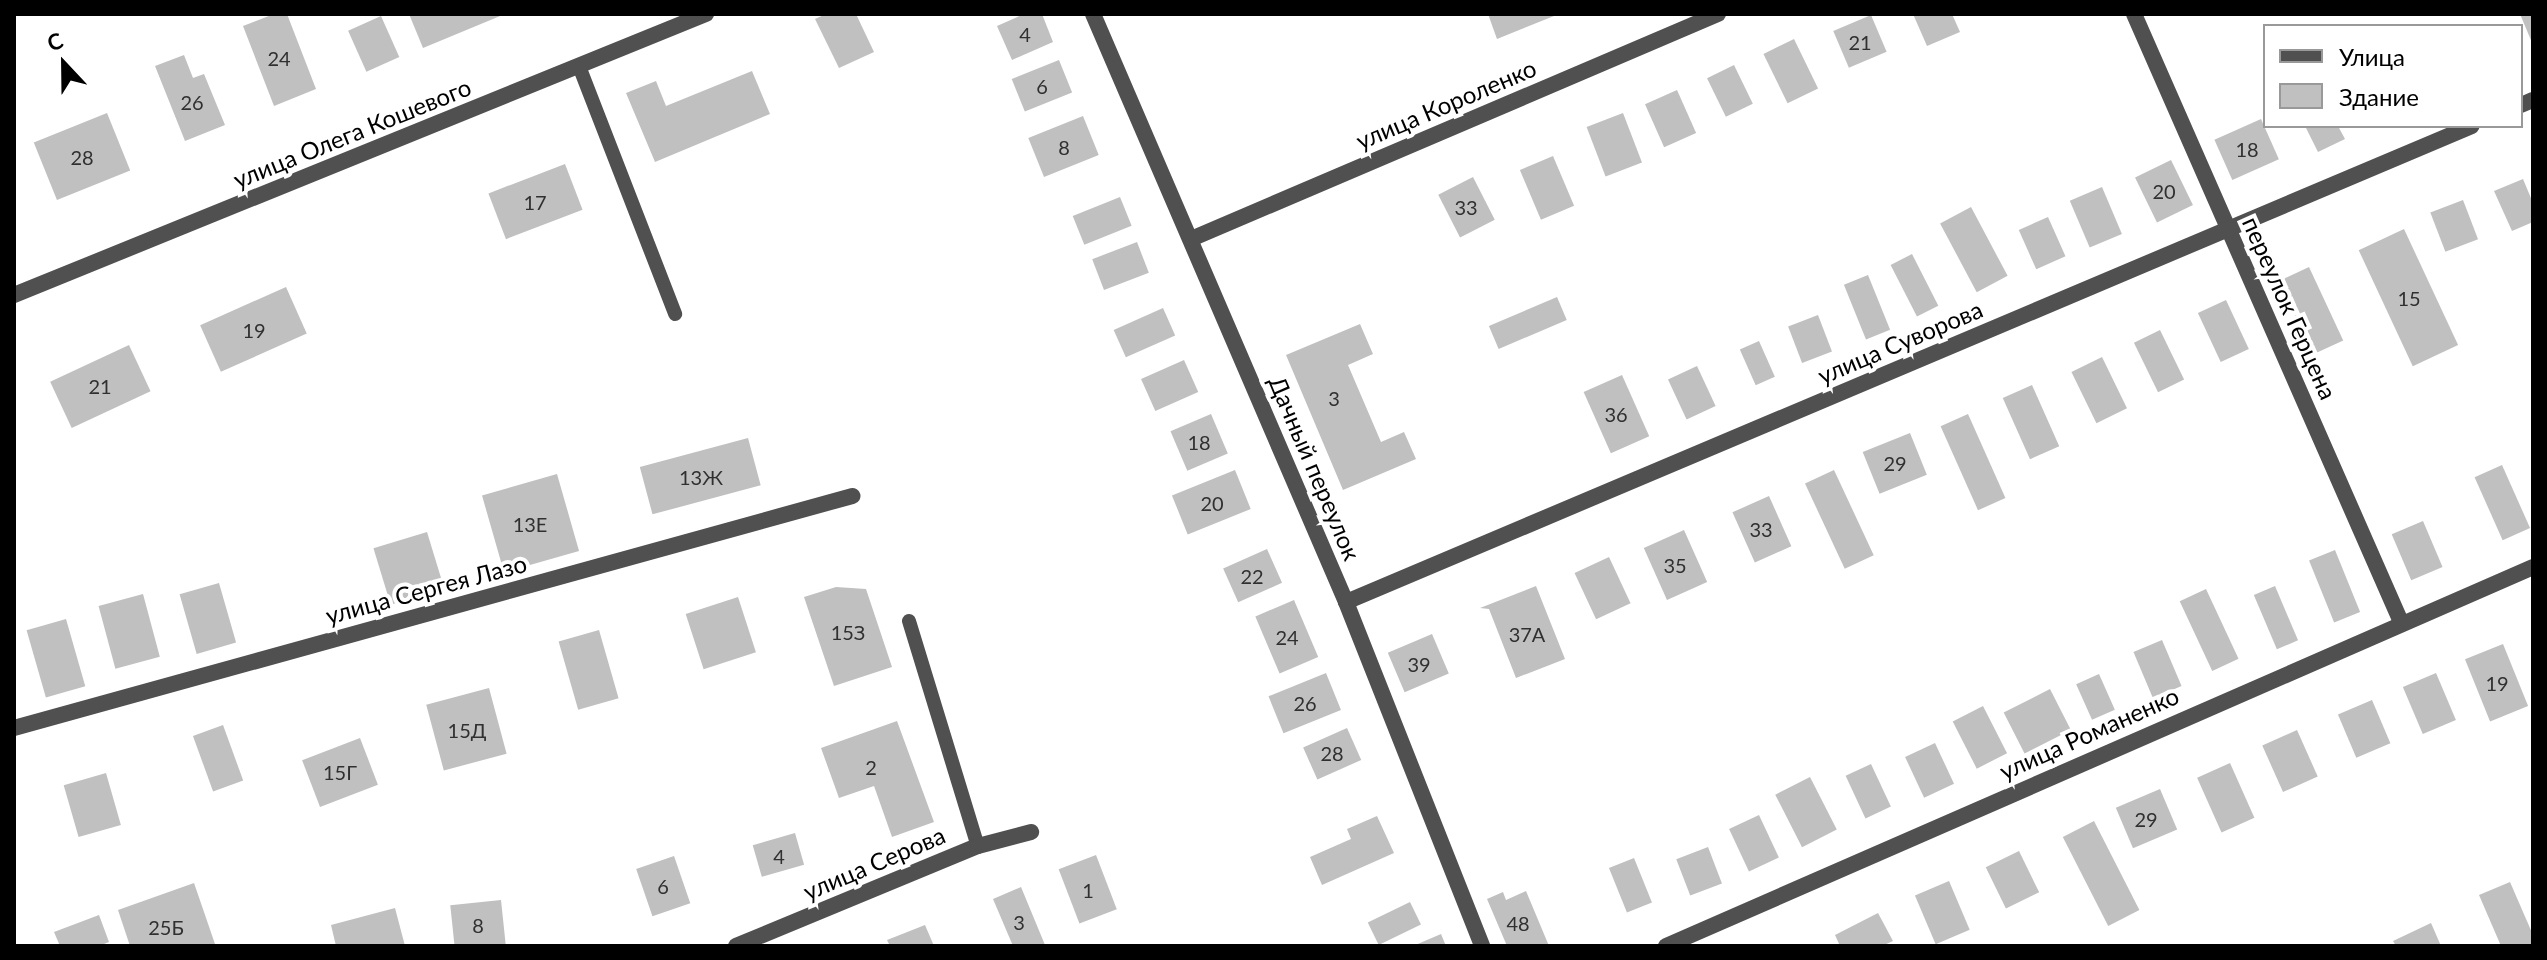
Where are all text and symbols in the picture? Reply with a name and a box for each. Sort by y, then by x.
house number: 4 [1019,22,1031,46]
north arrow [24,24,104,104]
legend [2263,24,2523,128]
text: С [43,26,67,57]
house number: 21 [1848,30,1872,54]
text: Улица [2339,42,2405,71]
house number: 24 [267,46,291,70]
street label: улица Короленко [1352,53,1540,155]
street label: улица Олега Кошевого [229,72,475,194]
house number: 6 [1036,74,1048,98]
text: Здание [2339,82,2419,111]
house number: 26 [180,90,204,114]
house number: 8 [1058,135,1070,159]
house number: 18 [2235,137,2259,161]
house number: 28 [70,145,94,169]
house number: 20 [2152,179,2176,203]
house number: 17 [523,190,547,214]
house number: 33 [1454,195,1478,219]
street label: переулок Герцена [2237,212,2343,404]
house number: 15 [2397,286,2421,310]
street label: улица Суворова [1813,294,1987,390]
house number: 19 [242,318,266,342]
street label: Дачный переулок [1263,372,1367,564]
house number: 21 [88,374,112,398]
house number: 3 [1328,386,1340,410]
house number: 36 [1604,402,1628,426]
house number: 18 [1187,430,1211,454]
house number: 29 [1883,451,1907,475]
house number: 13Ж [679,465,723,489]
house number: 20 [1200,491,1224,515]
house number: 13Е [513,512,547,536]
house number: 33 [1749,517,1773,541]
street label: улица Сергея Лазо [322,548,530,630]
house number: 35 [1663,553,1687,577]
house number: 22 [1240,564,1264,588]
house number: 15З [831,620,865,644]
house number: 37А [1509,622,1545,646]
house number: 24 [1275,625,1299,649]
house number: 39 [1407,652,1431,676]
house number: 19 [2485,671,2509,695]
street label: улица Романенко [1995,681,2183,785]
house number: 26 [1293,691,1317,715]
house number: 15Д [448,718,486,742]
house number: 28 [1320,741,1344,765]
house number: 2 [865,755,877,779]
house number: 15Г [323,760,357,784]
house number: 29 [2134,807,2158,831]
street label: улица Серова [799,820,949,906]
house number: 4 [773,844,785,868]
house number: 6 [657,874,669,898]
house number: 1 [1082,878,1094,902]
house number: 3 [1013,910,1025,934]
house number: 48 [1506,911,1530,935]
house number: 8 [472,913,484,937]
house number: 25Б [148,915,184,939]

